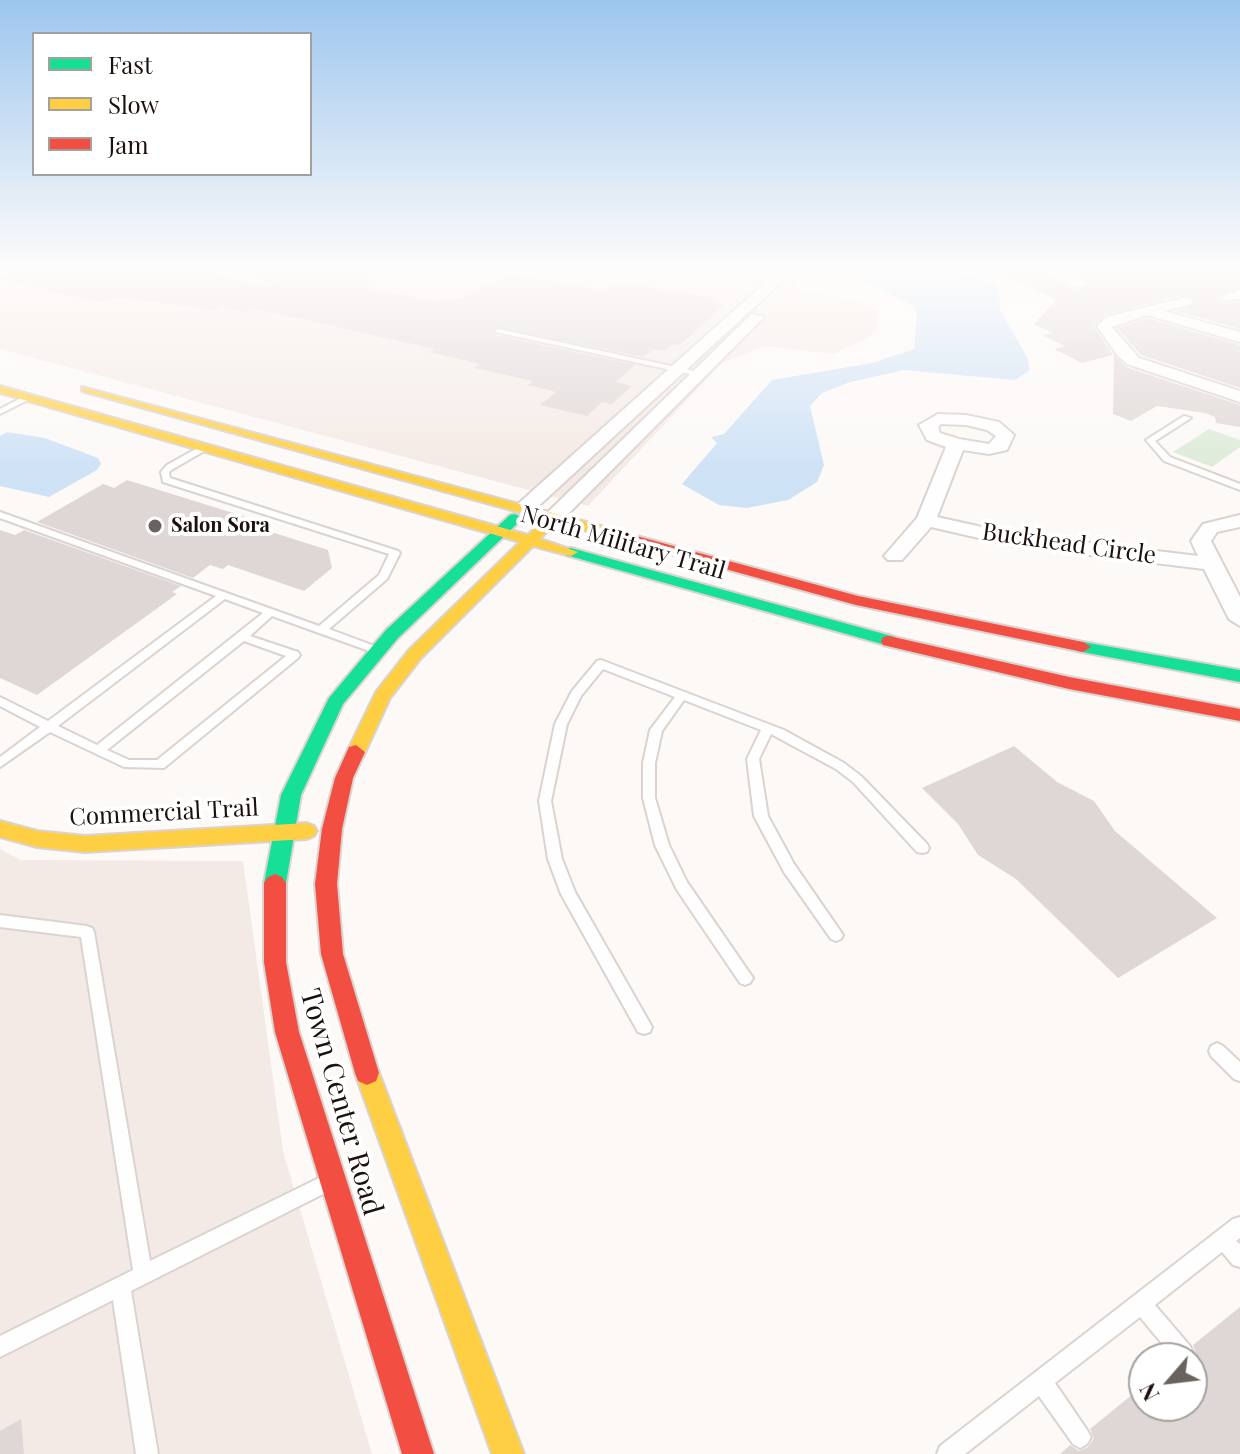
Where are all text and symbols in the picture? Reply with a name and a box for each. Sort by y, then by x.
legend [32,32,312,176]
text: Fast [108,48,153,80]
text: Slow [108,88,159,120]
text: Jam [108,128,149,160]
street label: North Military Trail [517,500,729,586]
place label: Salon Sora [171,514,270,538]
marker: Salon Sora [146,517,164,535]
street label: Buckhead Circle [980,518,1158,570]
street label: Commercial Trail [69,794,259,832]
street label: Town Center Road [293,985,389,1219]
north arrow [1128,1342,1208,1422]
text: N [1132,1378,1166,1406]

